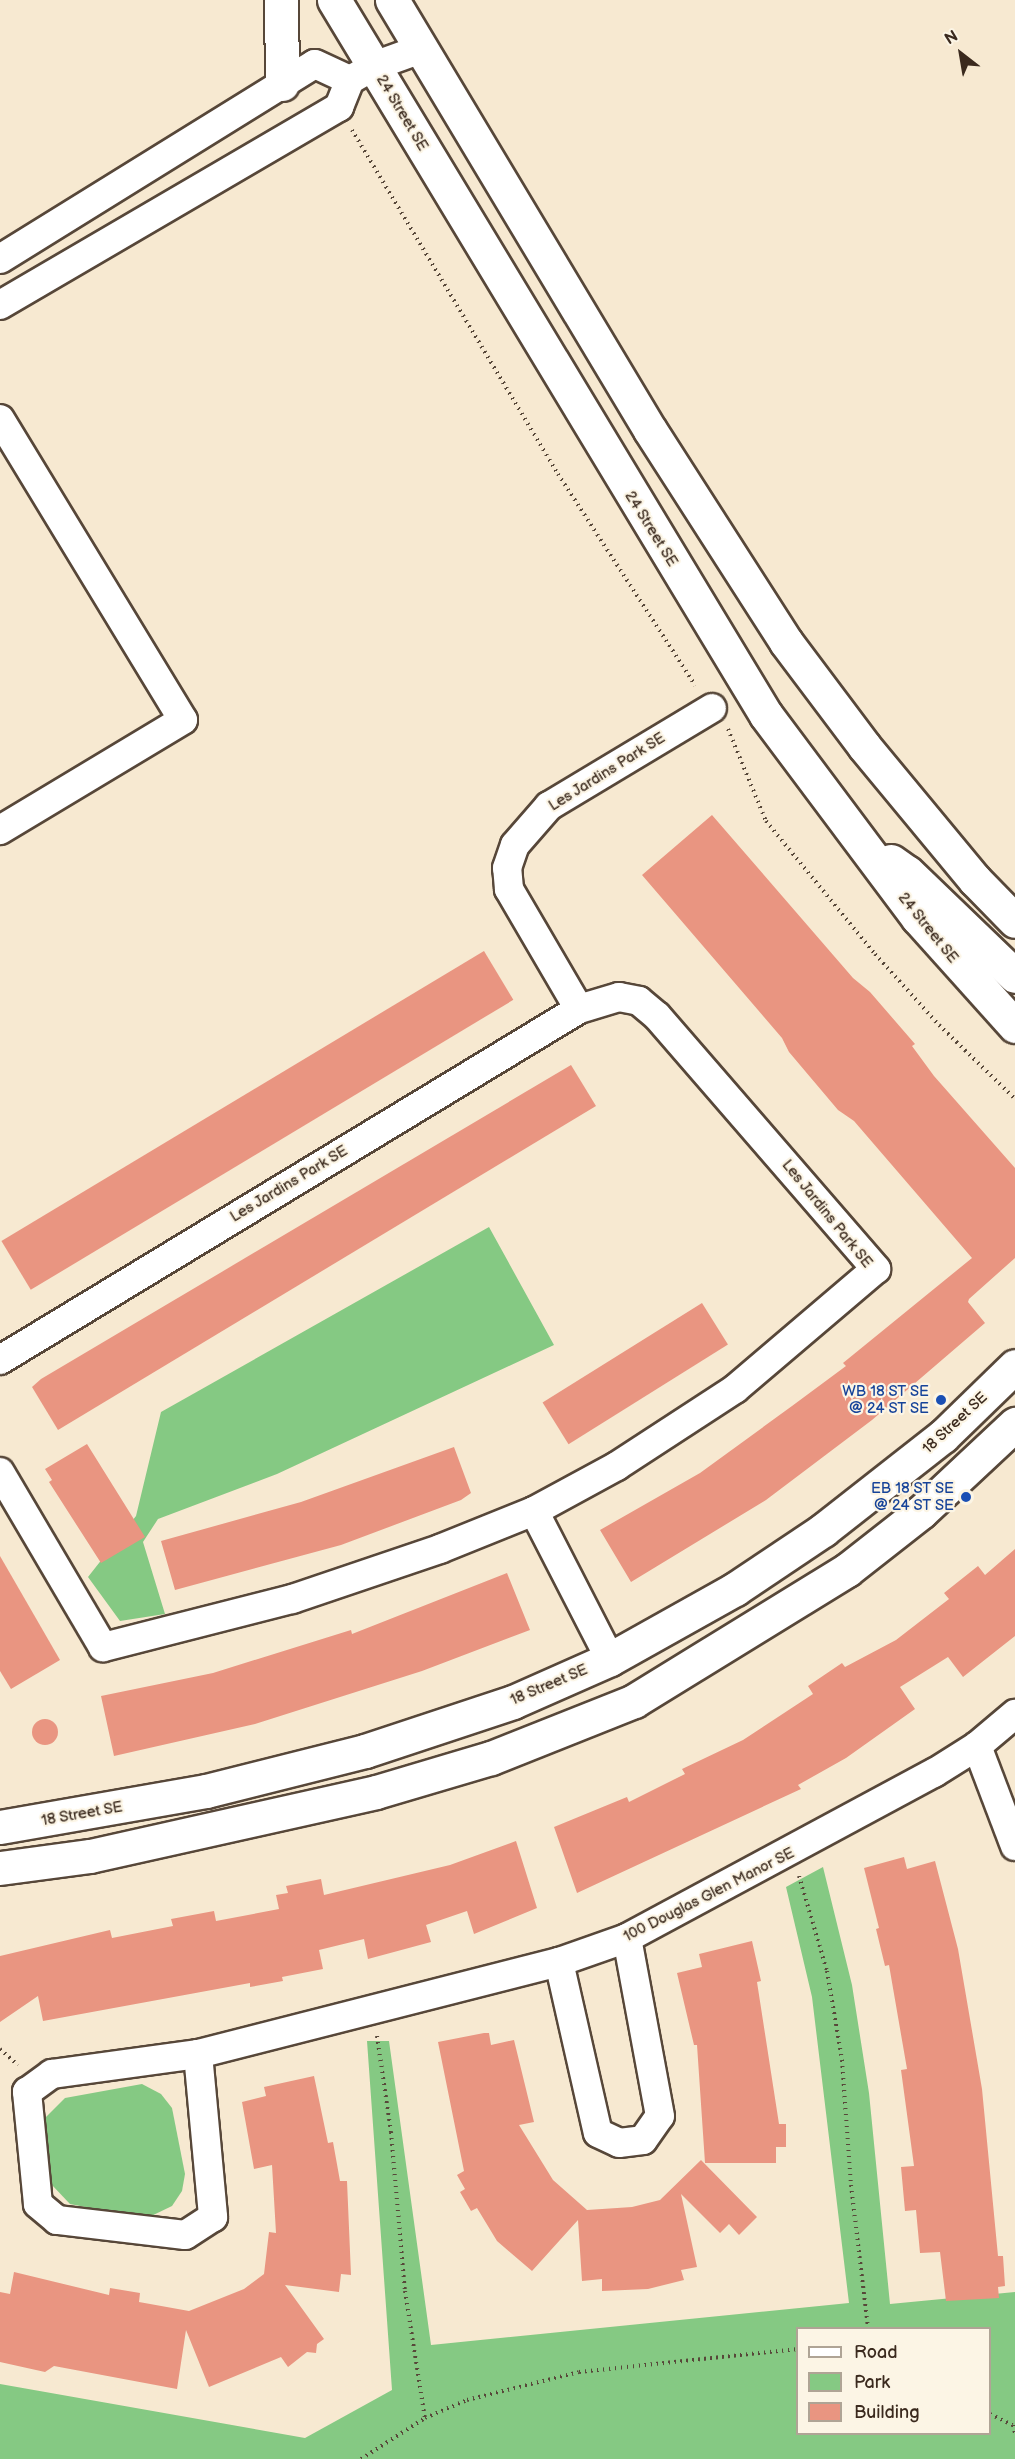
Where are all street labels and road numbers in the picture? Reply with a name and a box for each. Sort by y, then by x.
street label: 24 Street SE [372,71,432,155]
street label: 24 Street SE [621,488,681,570]
street label: Les Jardins Park SE [545,729,669,815]
street label: 24 Street SE [894,889,962,967]
street label: Les Jardins Park SE [227,1142,351,1226]
street label: Les Jardins Park SE [778,1156,876,1272]
street label: 18 Street SE [919,1388,991,1458]
street label: 18 Street SE [507,1661,591,1709]
street label: 18 Street SE [40,1798,124,1830]
street label: 100 Douglas Glen Manor SE [620,1844,798,1946]

